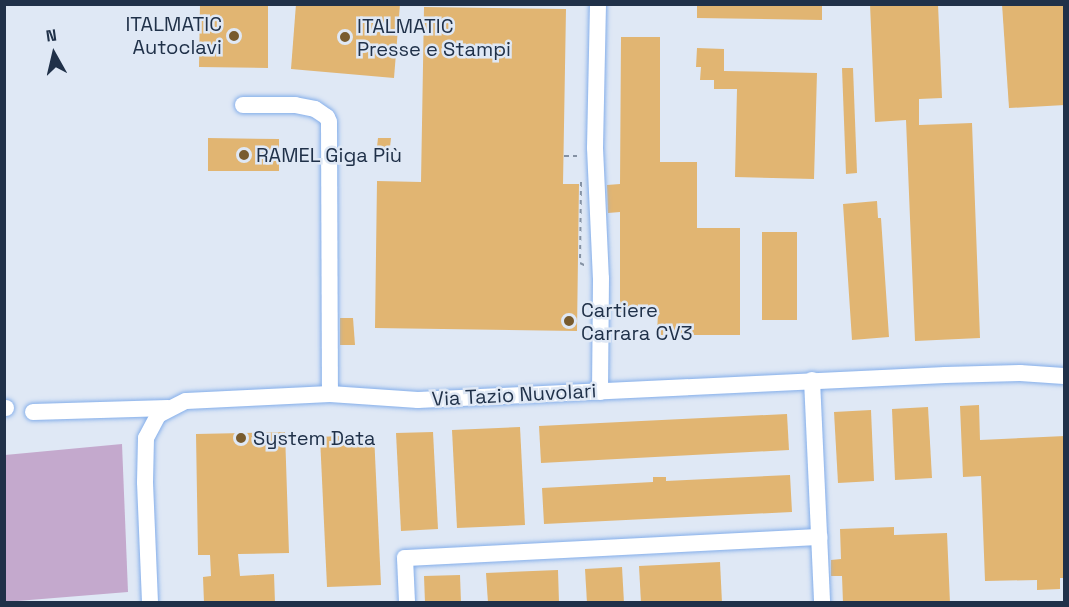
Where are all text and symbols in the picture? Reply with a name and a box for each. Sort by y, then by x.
place label: ITALMATIC Autoclavi [125,13,222,60]
place label: ITALMATIC Presse e Stampi [357,14,511,61]
north arrow [24,24,84,84]
text: N [45,25,58,47]
marker: ITALMATIC Autoclavi [227,29,241,43]
marker: ITALMATIC Presse e Stampi [338,30,352,44]
place label: RAMEL Giga Più [256,143,403,167]
marker: RAMEL Giga Più [237,148,251,162]
place label: Cartiere Carrara CV3 [581,298,693,345]
marker: Cartiere Carrara CV3 [562,314,576,328]
street label: Via Tazio Nuvolari [431,379,597,411]
place label: System Data [253,426,376,450]
marker: System Data [234,431,248,445]

